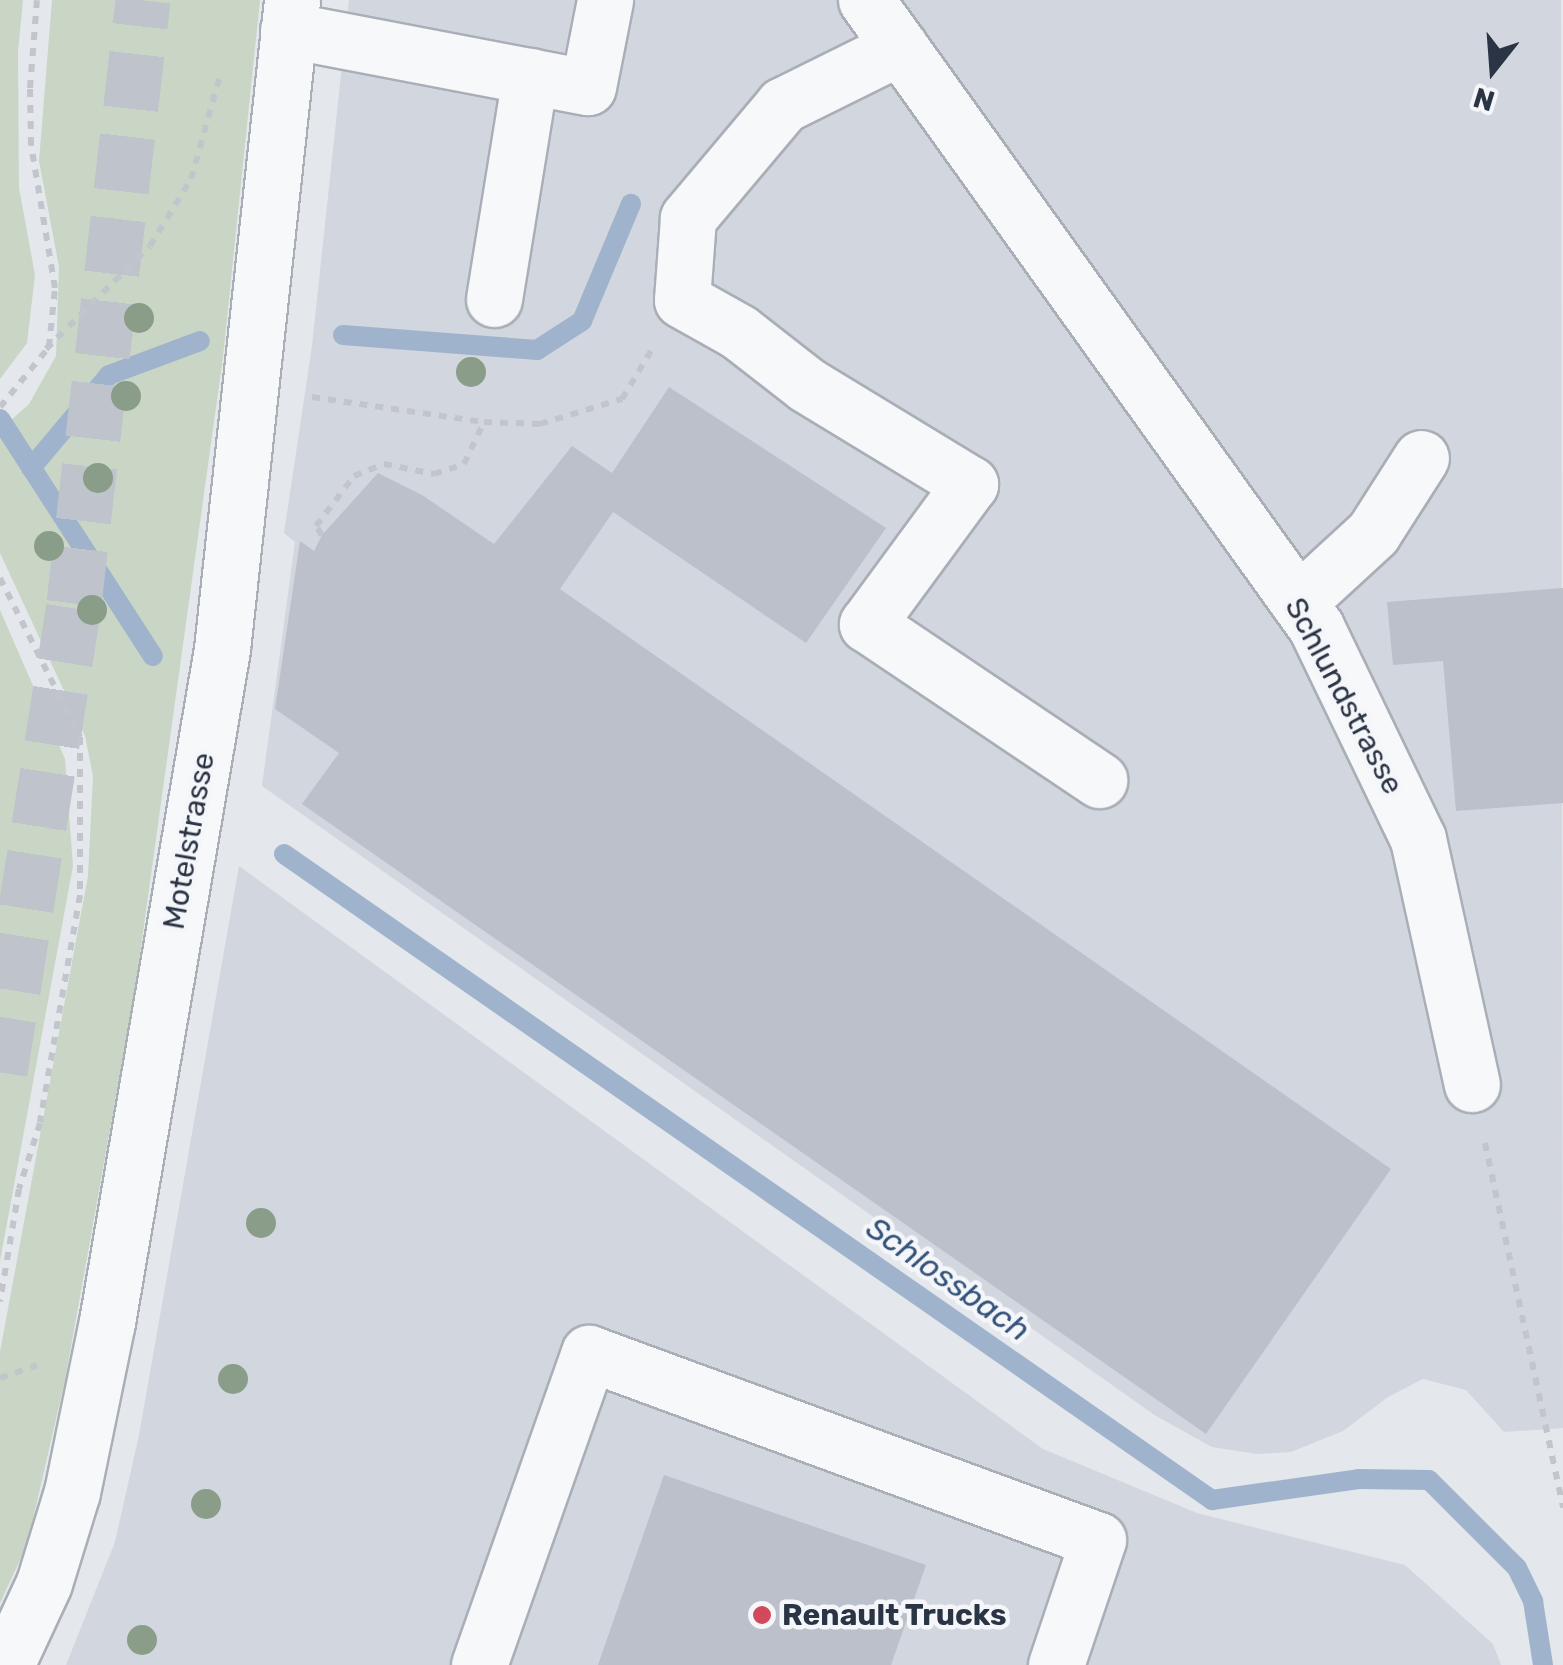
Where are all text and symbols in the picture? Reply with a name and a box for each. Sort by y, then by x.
north arrow [1443,20,1543,120]
text: N [1470,80,1499,118]
street label: Schlundstrasse [1277,592,1411,800]
street label: Motelstrasse [156,750,222,932]
water label: Schlossbach [859,1209,1037,1349]
place label: Renault Trucks [782,1597,1007,1633]
marker: Renault Trucks [751,1604,773,1626]

